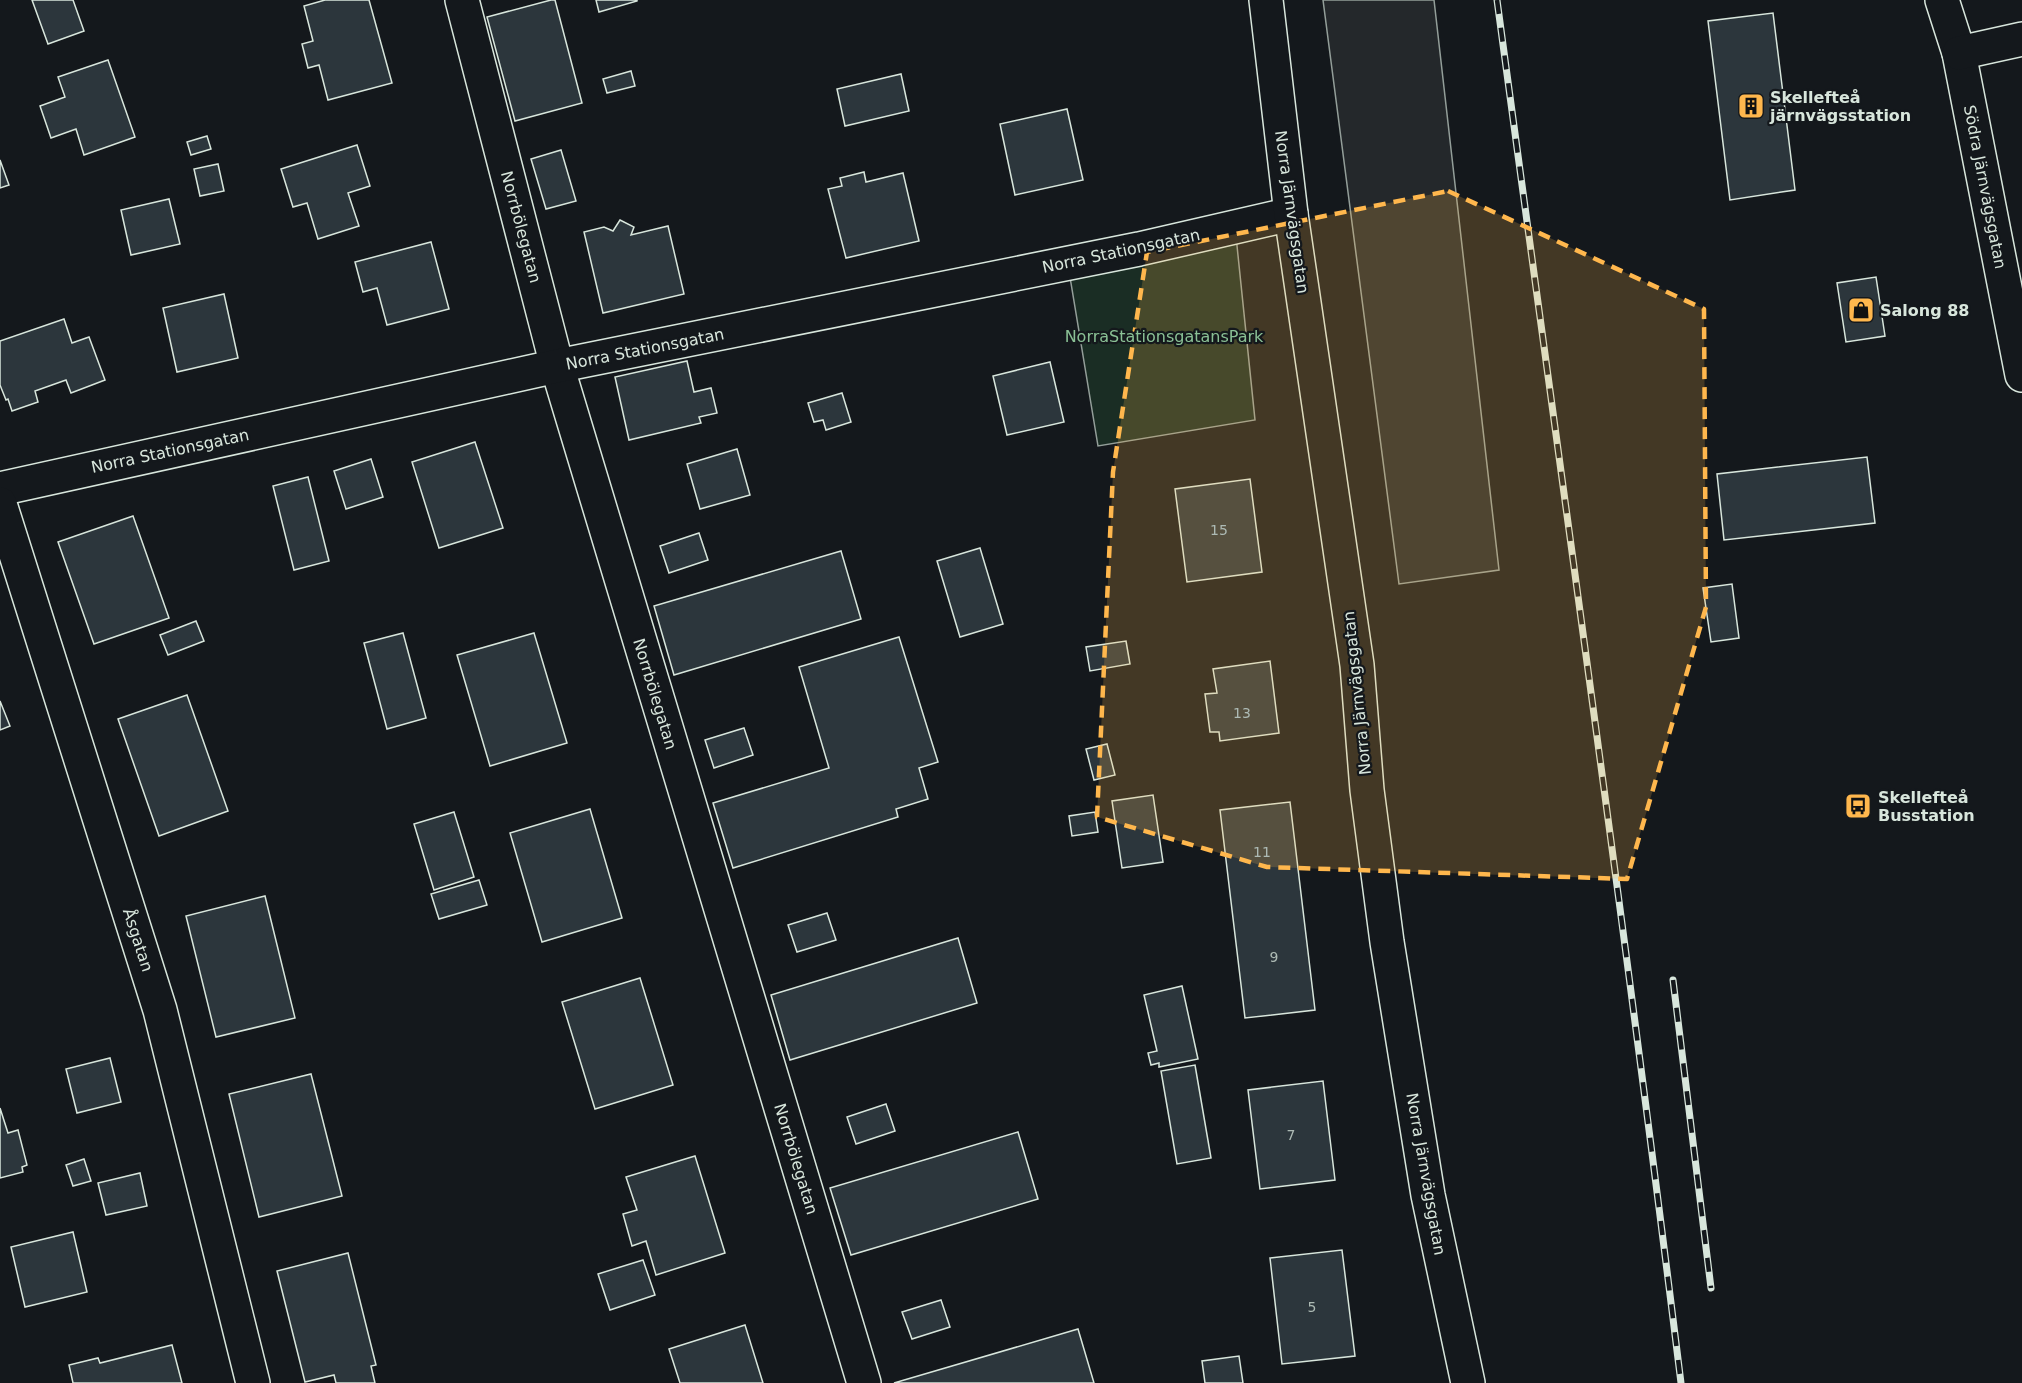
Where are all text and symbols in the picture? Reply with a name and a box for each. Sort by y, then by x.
place label: Skellefteå järnvägsstation [1769,88,1911,125]
building icon: Skellefteå järnvägsstation [1736,91,1766,121]
street label: Södra Järnvägsgatan [1960,103,2010,271]
street label: Norra Järnvägsgatan [1271,129,1313,295]
street label: Norrbölegatan [497,169,545,285]
street label: Norra Stationsgatan [1040,225,1202,277]
shop icon: Salong 88 [1846,295,1876,325]
place label: Salong 88 [1880,301,1969,320]
street label: Norra Stationsgatan [564,324,726,374]
park label: NorraStationsgatansPark [1065,327,1264,346]
street label: Norra Stationsgatan [89,425,251,477]
house number: 15 [1210,522,1228,538]
street label: Norra Järnvägsgatan [1339,610,1375,776]
street label: Norrbölegatan [629,636,681,752]
house number: 13 [1233,705,1251,721]
place label: Skellefteå Busstation [1878,788,1975,825]
bus stop icon: Skellefteå Busstation [1843,791,1873,821]
house number: 11 [1253,844,1271,860]
street label: Åsgatan [119,906,157,974]
house number: 9 [1270,949,1278,965]
street label: Norra Järnvägsgatan [1402,1091,1450,1257]
street label: Norrbölegatan [770,1101,822,1217]
house number: 7 [1287,1127,1295,1143]
house number: 5 [1308,1299,1316,1315]

